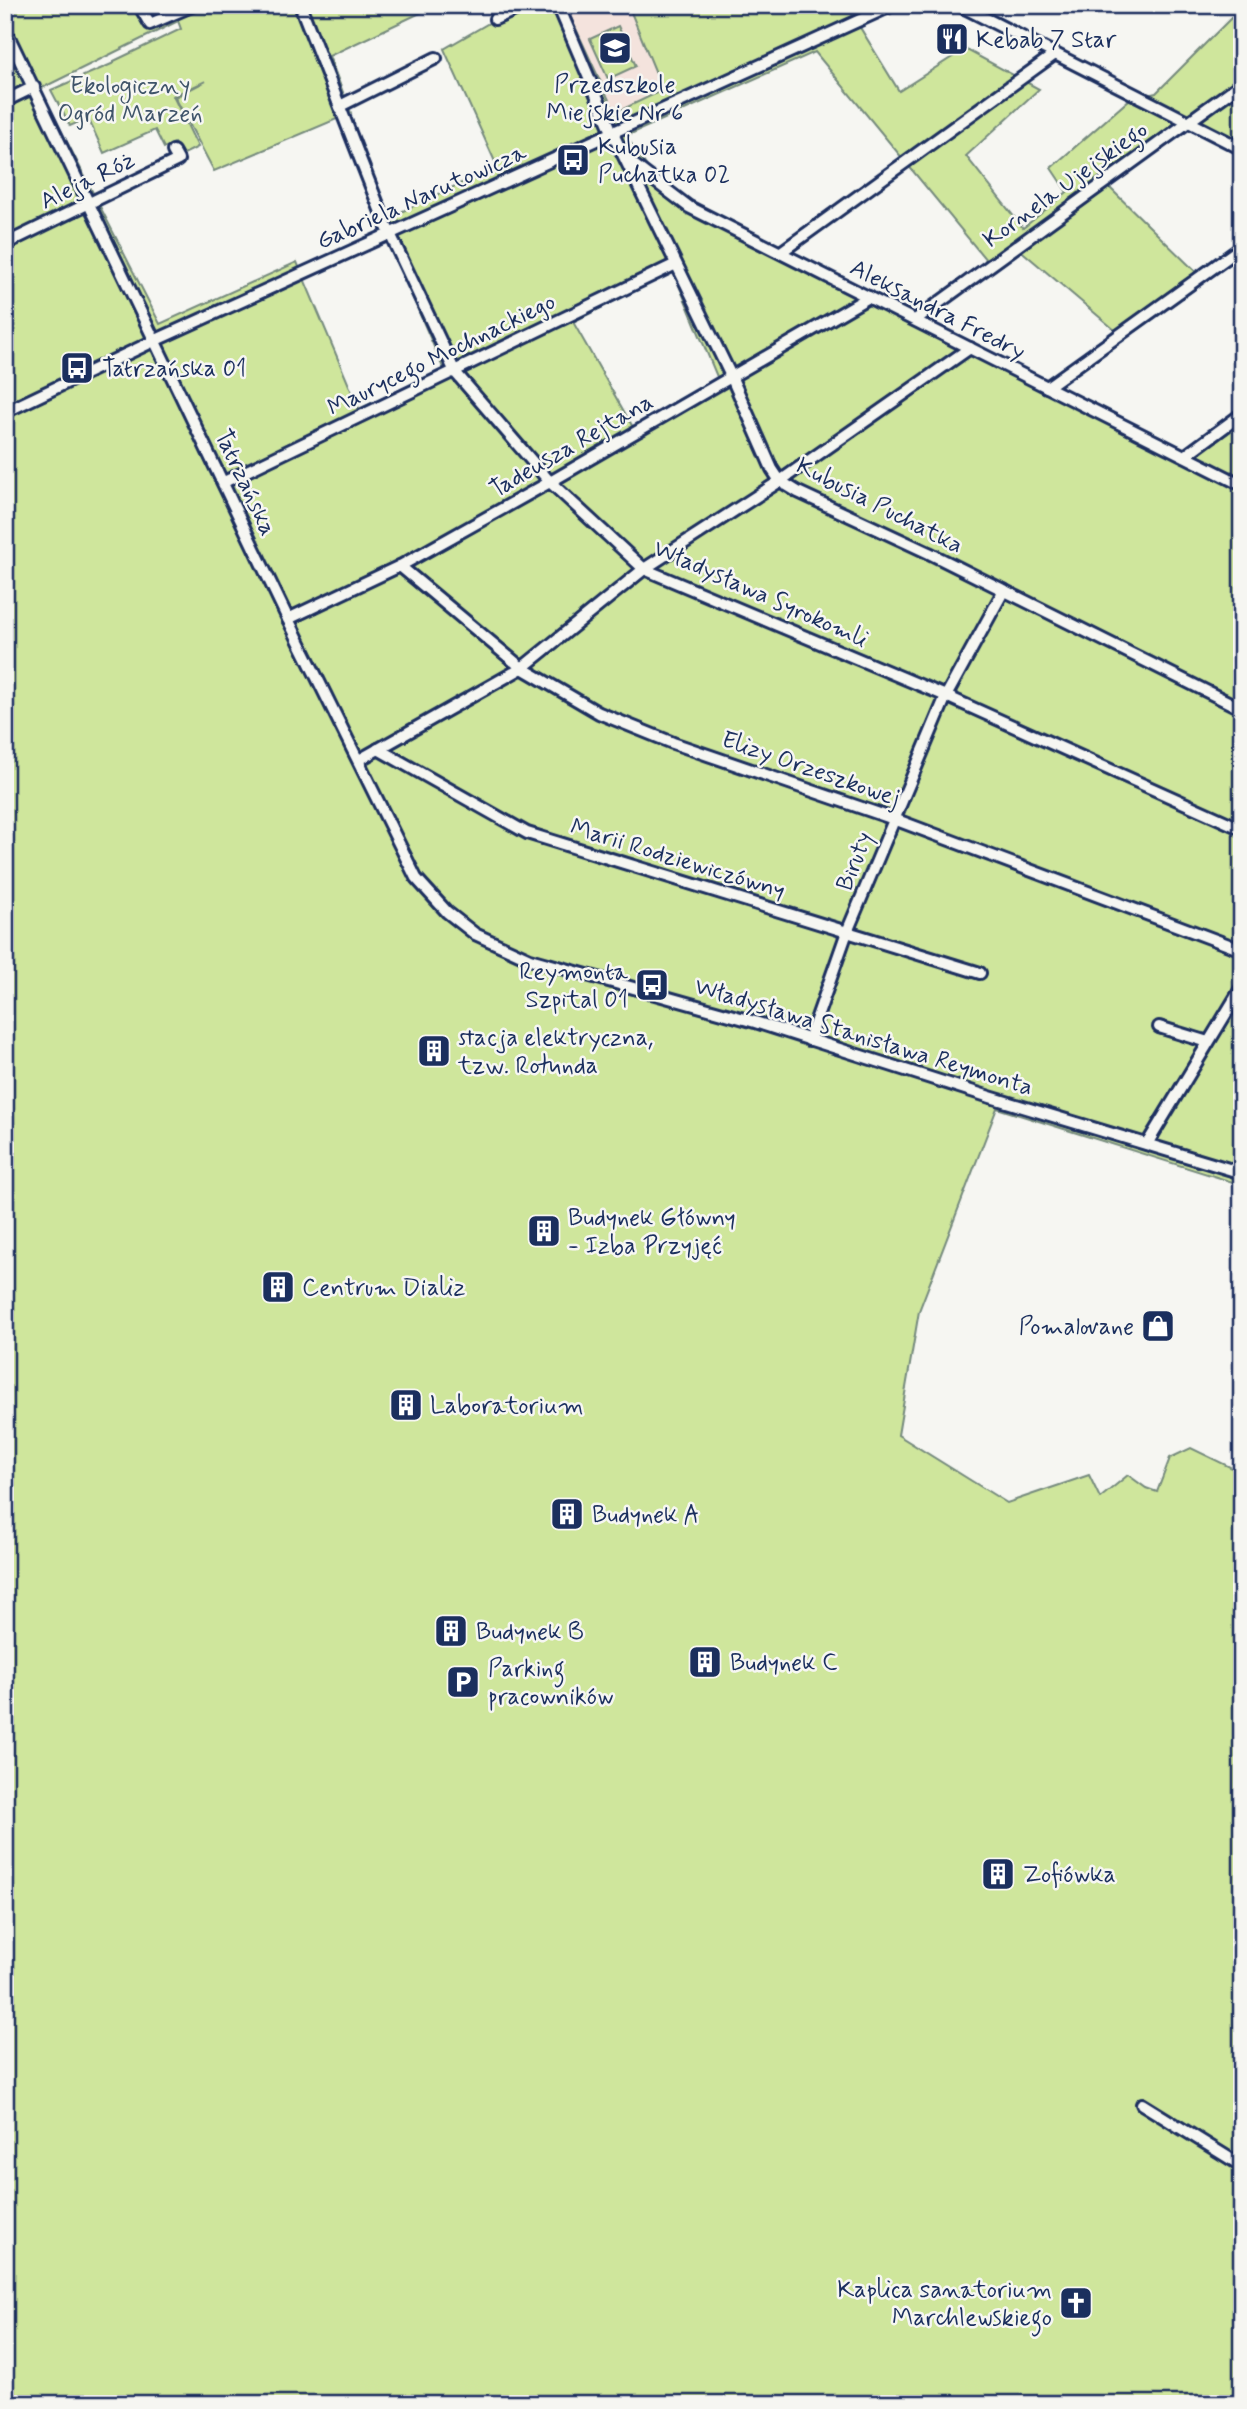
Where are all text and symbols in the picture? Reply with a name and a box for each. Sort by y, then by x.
restaurant icon: Kebab 7 Star [933,20,971,58]
place label: Kebab 7 Star [976,25,1117,56]
school or university icon: Przedszkole Miejskie Nr 6 [596,29,634,67]
place label: Przedszkole Miejskie Nr 6 [547,70,683,129]
park label: Ekologiczny Ogród Marzeń [58,71,202,130]
street label: Kornela Ujejskiego [977,115,1156,258]
place label: Kubusia Puchatka 02 [598,132,730,191]
street label: Gabriela Narutowicza [312,137,532,258]
bus stop icon: Kubusia Puchatka 02 [554,141,592,179]
street label: Aleja Róż [35,145,140,218]
street label: Aleksandra Fredry [844,253,1030,368]
street label: Maurycego Mochnackiego [322,287,562,427]
bus stop icon: Tatrzańska 01 [58,349,96,387]
place label: Tatrzańska 01 [102,354,246,385]
street label: Tadeusza Rejtana [484,387,659,506]
street label: Tatrzańska [206,424,283,541]
street label: Kubusia Puchatka [791,451,968,562]
street label: Władysława Syrokomli [648,533,872,656]
street label: Elizy Orzeszkowej [717,724,904,814]
street label: Marii Rodziewiczówny [566,812,789,907]
street label: Biruty [830,827,881,896]
place label: Reymonta Szpital 01 [519,957,629,1016]
bus stop icon: Reymonta Szpital 01 [633,966,671,1004]
street label: Władysława Stanisława Reymonta [691,971,1037,1104]
place label: stacja elektryczna, tzw. Rotunda [457,1023,653,1082]
building icon: stacja elektryczna, tzw. Rotunda [415,1032,453,1070]
place label: Budynek Główny - Izba Przyjęć [568,1203,736,1262]
building icon: Budynek Główny - Izba Przyjęć [525,1212,563,1250]
building icon: Centrum Dializ [259,1268,297,1306]
place label: Centrum Dializ [302,1273,465,1304]
shop icon: Pomalovane [1139,1307,1177,1345]
place label: Pomalovane [1019,1312,1134,1343]
building icon: Laboratorium [387,1386,425,1424]
place label: Laboratorium [430,1391,584,1422]
building icon: Budynek A [548,1495,586,1533]
place label: Budynek A [592,1500,700,1531]
building icon: Budynek B [432,1612,470,1650]
place label: Budynek B [476,1617,584,1648]
building icon: Budynek C [686,1643,724,1681]
place label: Budynek C [730,1648,838,1679]
place label: Parking pracowników [488,1654,614,1713]
parking icon: Parking pracowników [444,1663,482,1701]
building icon: Zofiówka [979,1855,1017,1893]
place label: Zofiówka [1023,1860,1116,1891]
place label: Kaplica sanatorium Marchlewskiego [837,2275,1052,2337]
church icon: Kaplica sanatorium Marchlewskiego [1057,2284,1095,2322]

